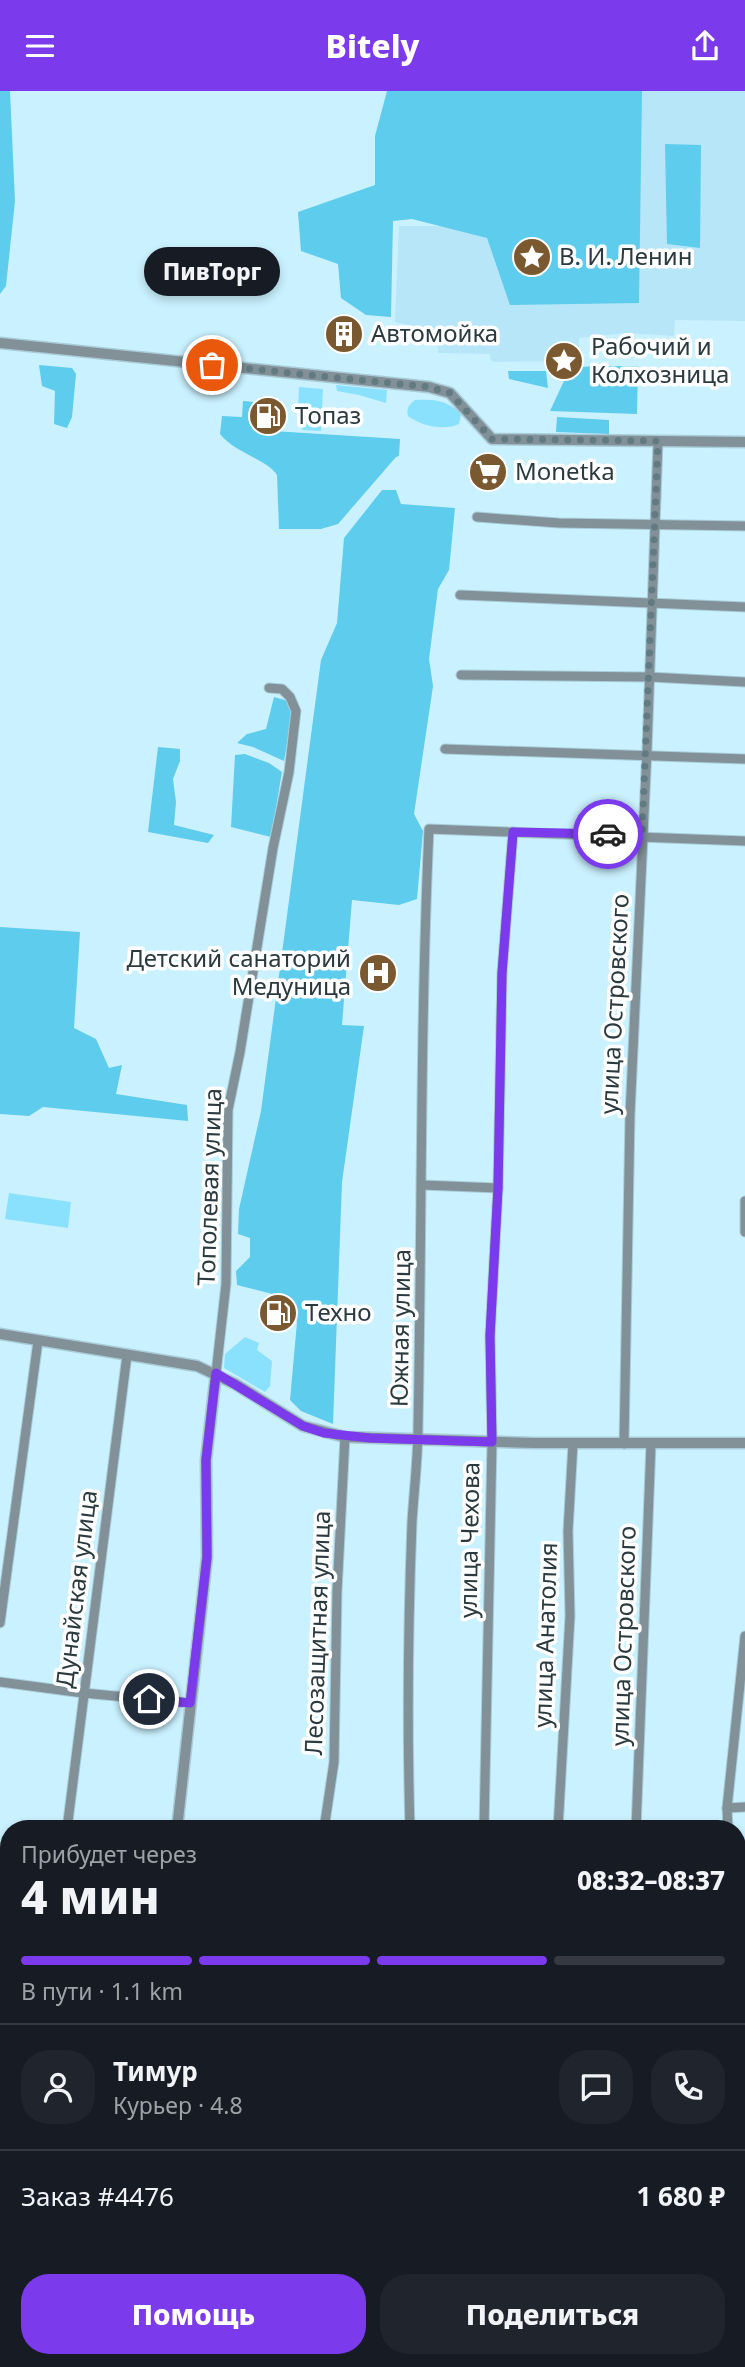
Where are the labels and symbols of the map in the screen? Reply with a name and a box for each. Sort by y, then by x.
place icon: В. И. Ленин [511,236,553,278]
place label: В. И. Ленин [559,239,692,272]
callout: ПивТорг [144,246,280,295]
building icon: Автомойка [323,313,365,355]
place label: Автомойка [371,316,498,349]
place label: Рабочий и Колхозница [591,329,729,390]
pin [182,335,242,395]
place icon: Рабочий и Колхозница [543,340,585,382]
fuel station icon: Топаз [247,395,289,437]
place label: Топаз [295,398,361,431]
supermarket icon: Monetka [467,451,509,493]
place label: Monetka [515,454,615,487]
courier [573,799,643,869]
street label: улица Островского [591,893,636,1115]
place label: Детский санаторий Медуница [126,941,351,1002]
hospital icon: Детский санаторий Медуница [357,952,399,994]
street label: Тополевая улица [189,1088,228,1286]
street label: Южная улица [382,1249,417,1407]
fuel station icon: Техно [257,1292,299,1334]
place label: Техно [305,1295,371,1328]
street label: улица Чехова [451,1462,486,1618]
street label: Дунайская улица [47,1488,104,1690]
street label: Лесозащитная улица [296,1510,337,1756]
street label: улица Островского [602,1525,643,1747]
street label: улица Анатолия [525,1542,564,1728]
pin [119,1669,179,1729]

